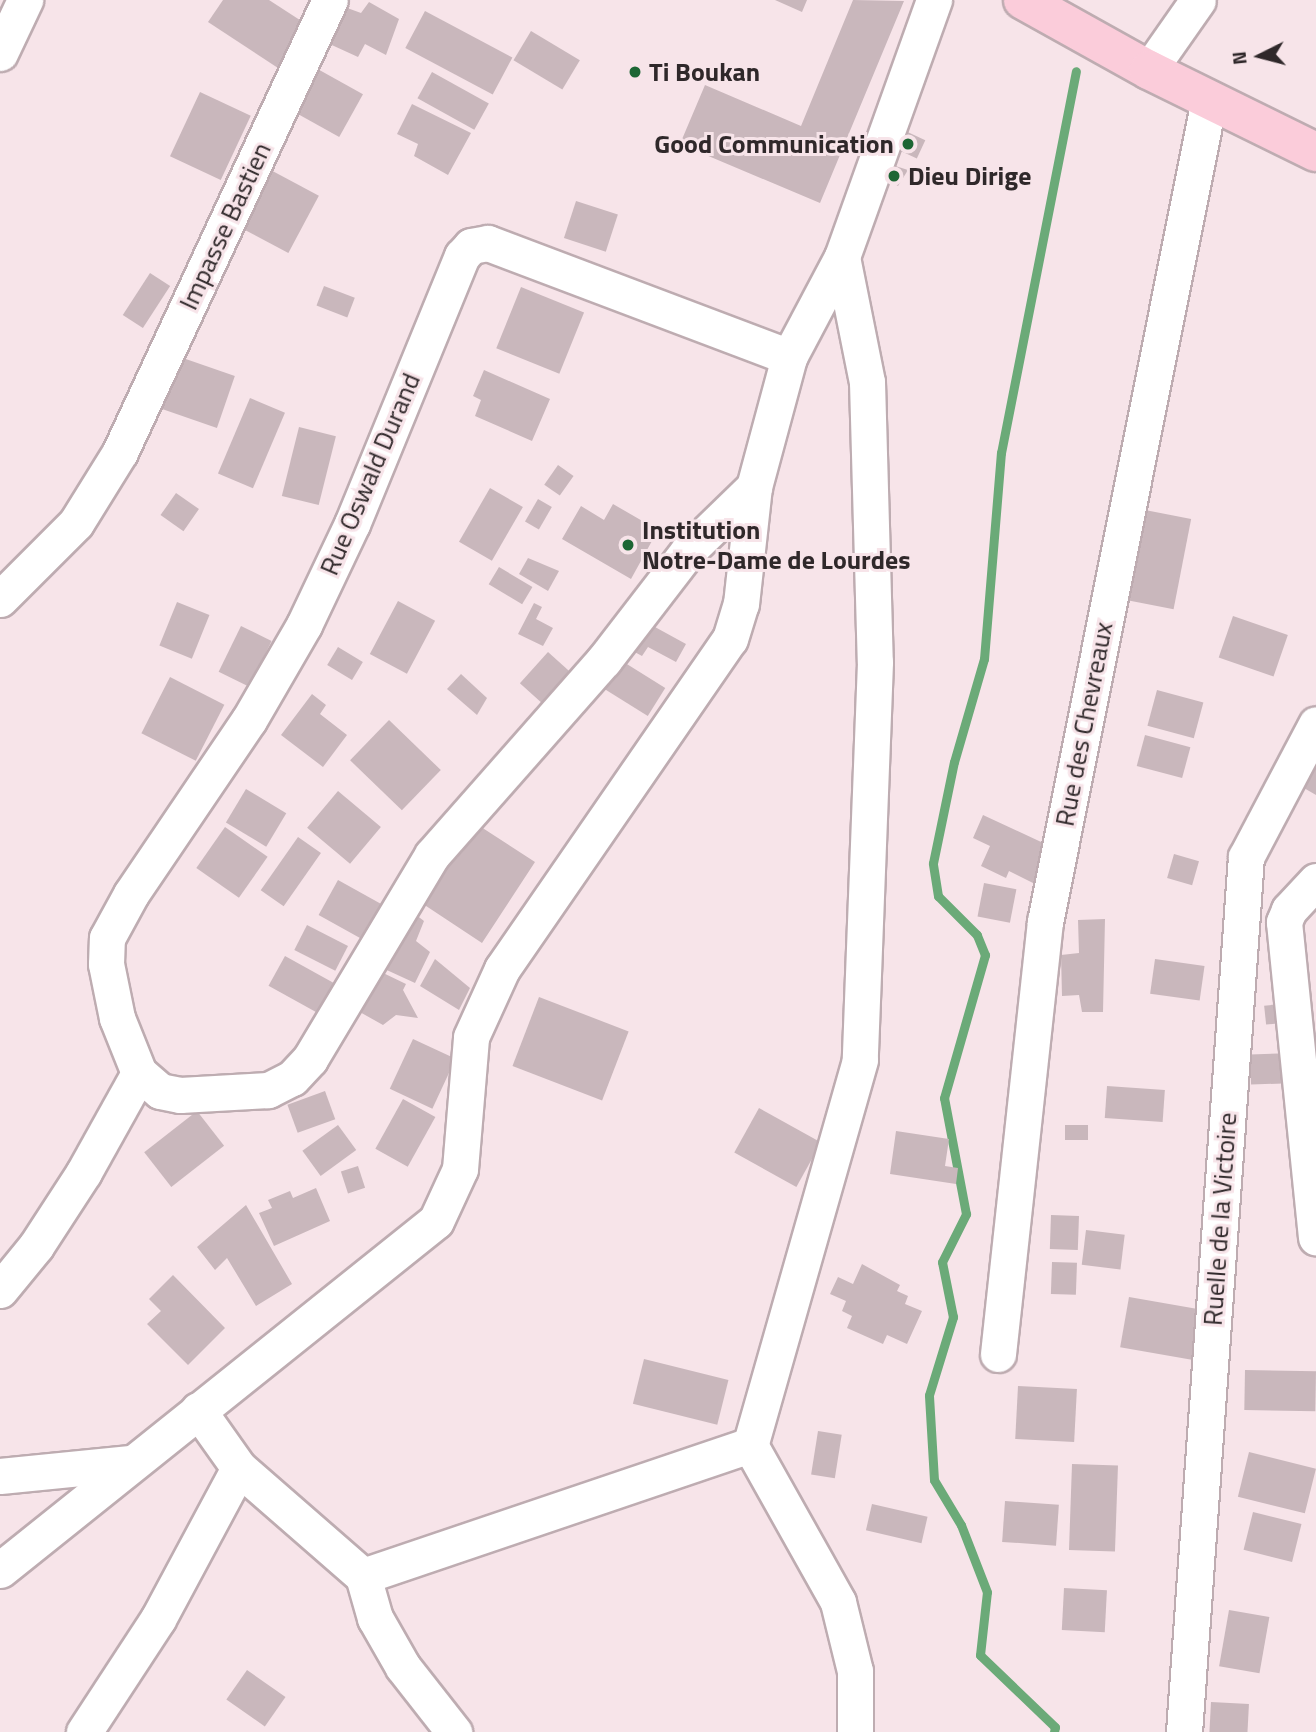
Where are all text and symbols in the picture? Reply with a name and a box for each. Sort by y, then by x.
north arrow [1225,21,1295,91]
text: N [1224,50,1254,66]
place label: Ti Boukan [649,56,760,88]
marker: Ti Boukan [627,64,643,80]
place label: Good Communication [654,128,894,160]
marker: Good Communication [900,136,916,152]
street label: Impasse Bastien [173,137,277,315]
place label: Dieu Dirige [908,160,1031,192]
marker: Dieu Dirige [886,168,902,184]
street label: Rue Oswald Durand [313,368,427,580]
place label: Institution Notre-Dame de Lourdes [642,514,911,576]
marker: Institution Notre-Dame de Lourdes [620,537,636,553]
street label: Rue des Chevreaux [1049,619,1119,829]
street label: Ruelle de la Victoire [1197,1111,1243,1327]

